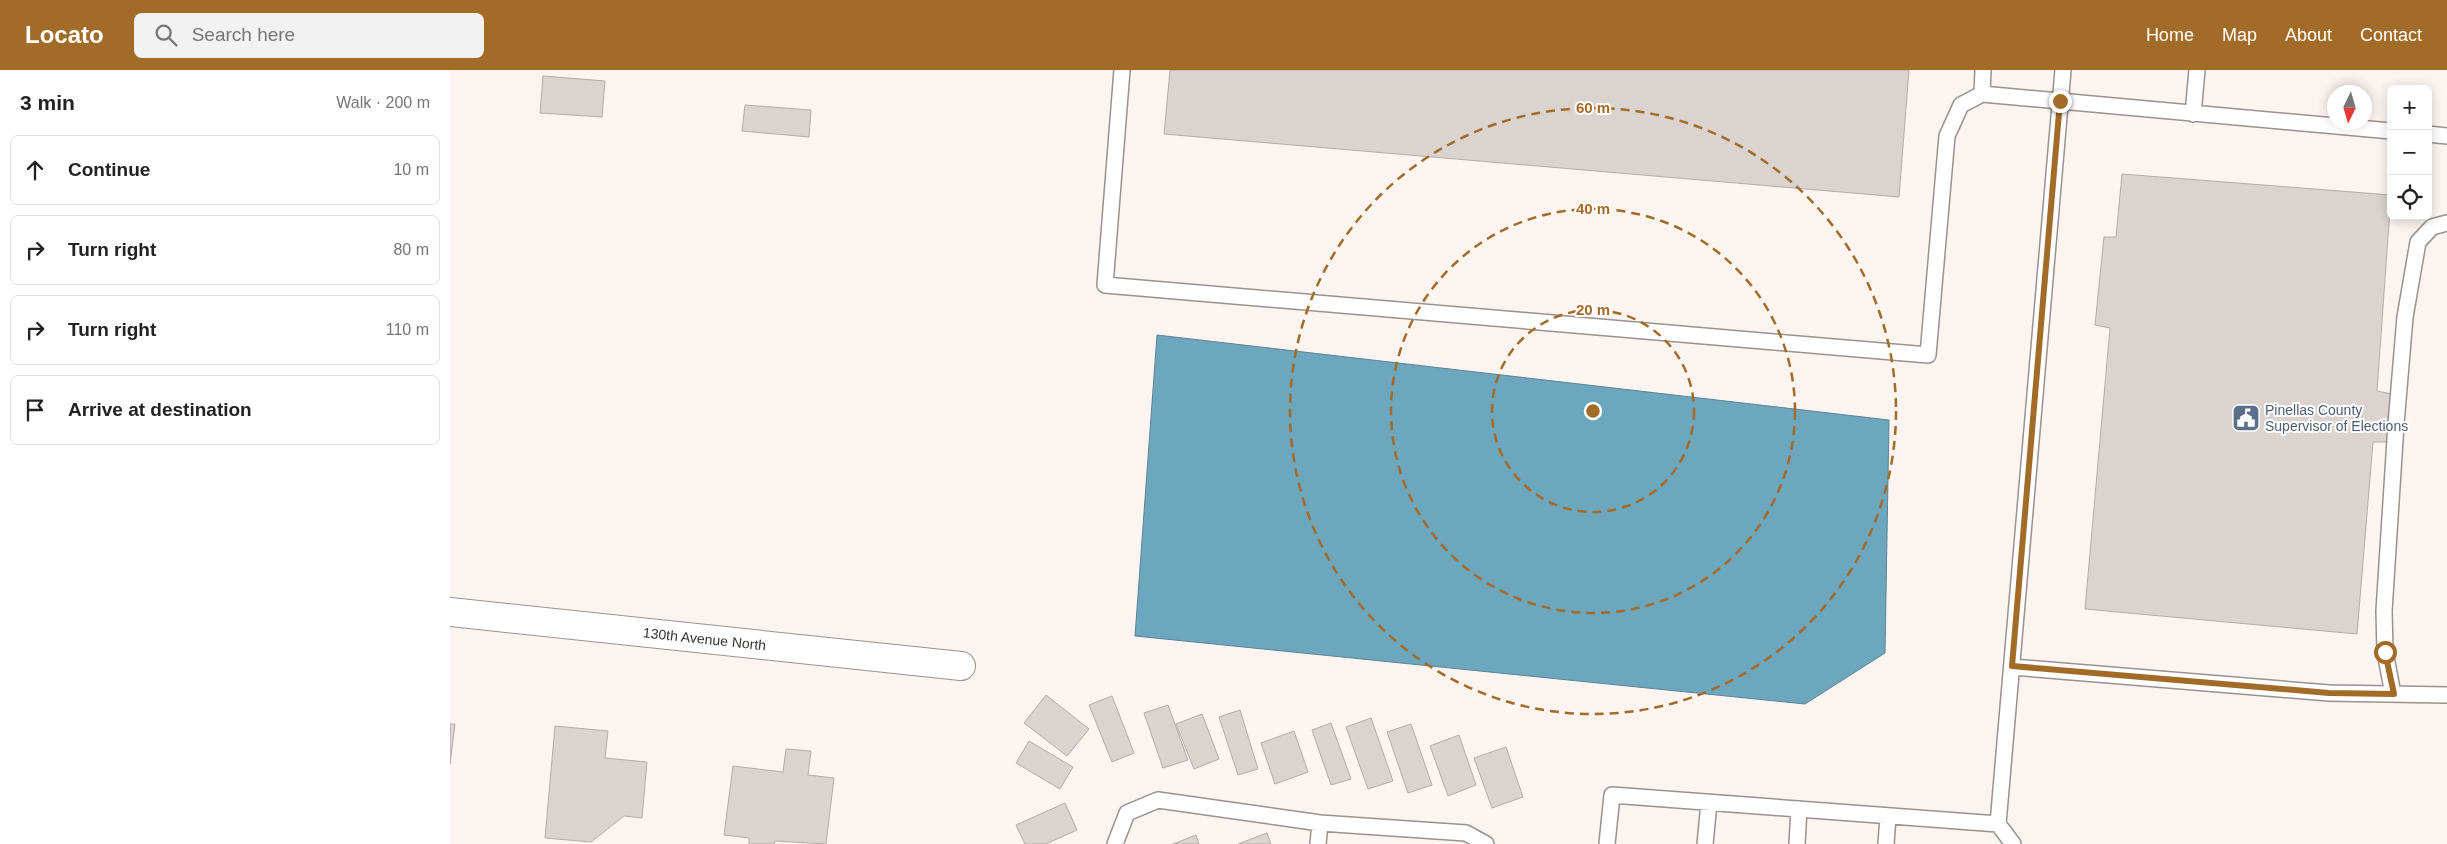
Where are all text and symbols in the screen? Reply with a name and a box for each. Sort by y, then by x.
search box [134,13,484,58]
text: Locato [25,21,104,48]
icon: search [152,21,180,49]
text: Search here [192,24,295,45]
text: Home [2146,25,2194,45]
text: Map [2222,25,2257,45]
text: About [2285,25,2332,45]
text: Contact [2360,25,2422,45]
north arrow [2327,85,2372,130]
map controls [2387,85,2432,220]
button: + [2387,85,2432,130]
route end [2049,90,2072,113]
text: 3 min [20,91,75,114]
text: Walk · 200 m [336,94,430,111]
text: 60 m [1576,99,1610,116]
button: − [2387,130,2432,175]
icon: ahead [21,156,49,184]
text: Continue [68,159,150,180]
text: 10 m [393,161,429,178]
button: locate [2387,175,2432,220]
text: 40 m [1576,200,1610,217]
icon: right [21,236,49,264]
text: Turn right [68,239,156,260]
text: 80 m [393,241,429,258]
text: 20 m [1576,301,1610,318]
icon: right [21,316,49,344]
text: Turn right [68,319,156,340]
text: 110 m [386,321,429,338]
icon: arrive [21,396,49,424]
text: Arrive at destination [68,399,252,420]
centre of rings [1584,402,1602,420]
place label: Pinellas County Supervisor of Elections [2265,402,2408,434]
public building icon: Pinellas County Supervisor of Elections [2231,403,2261,433]
street label: 130th Avenue North [642,624,767,653]
route start [2374,641,2397,664]

